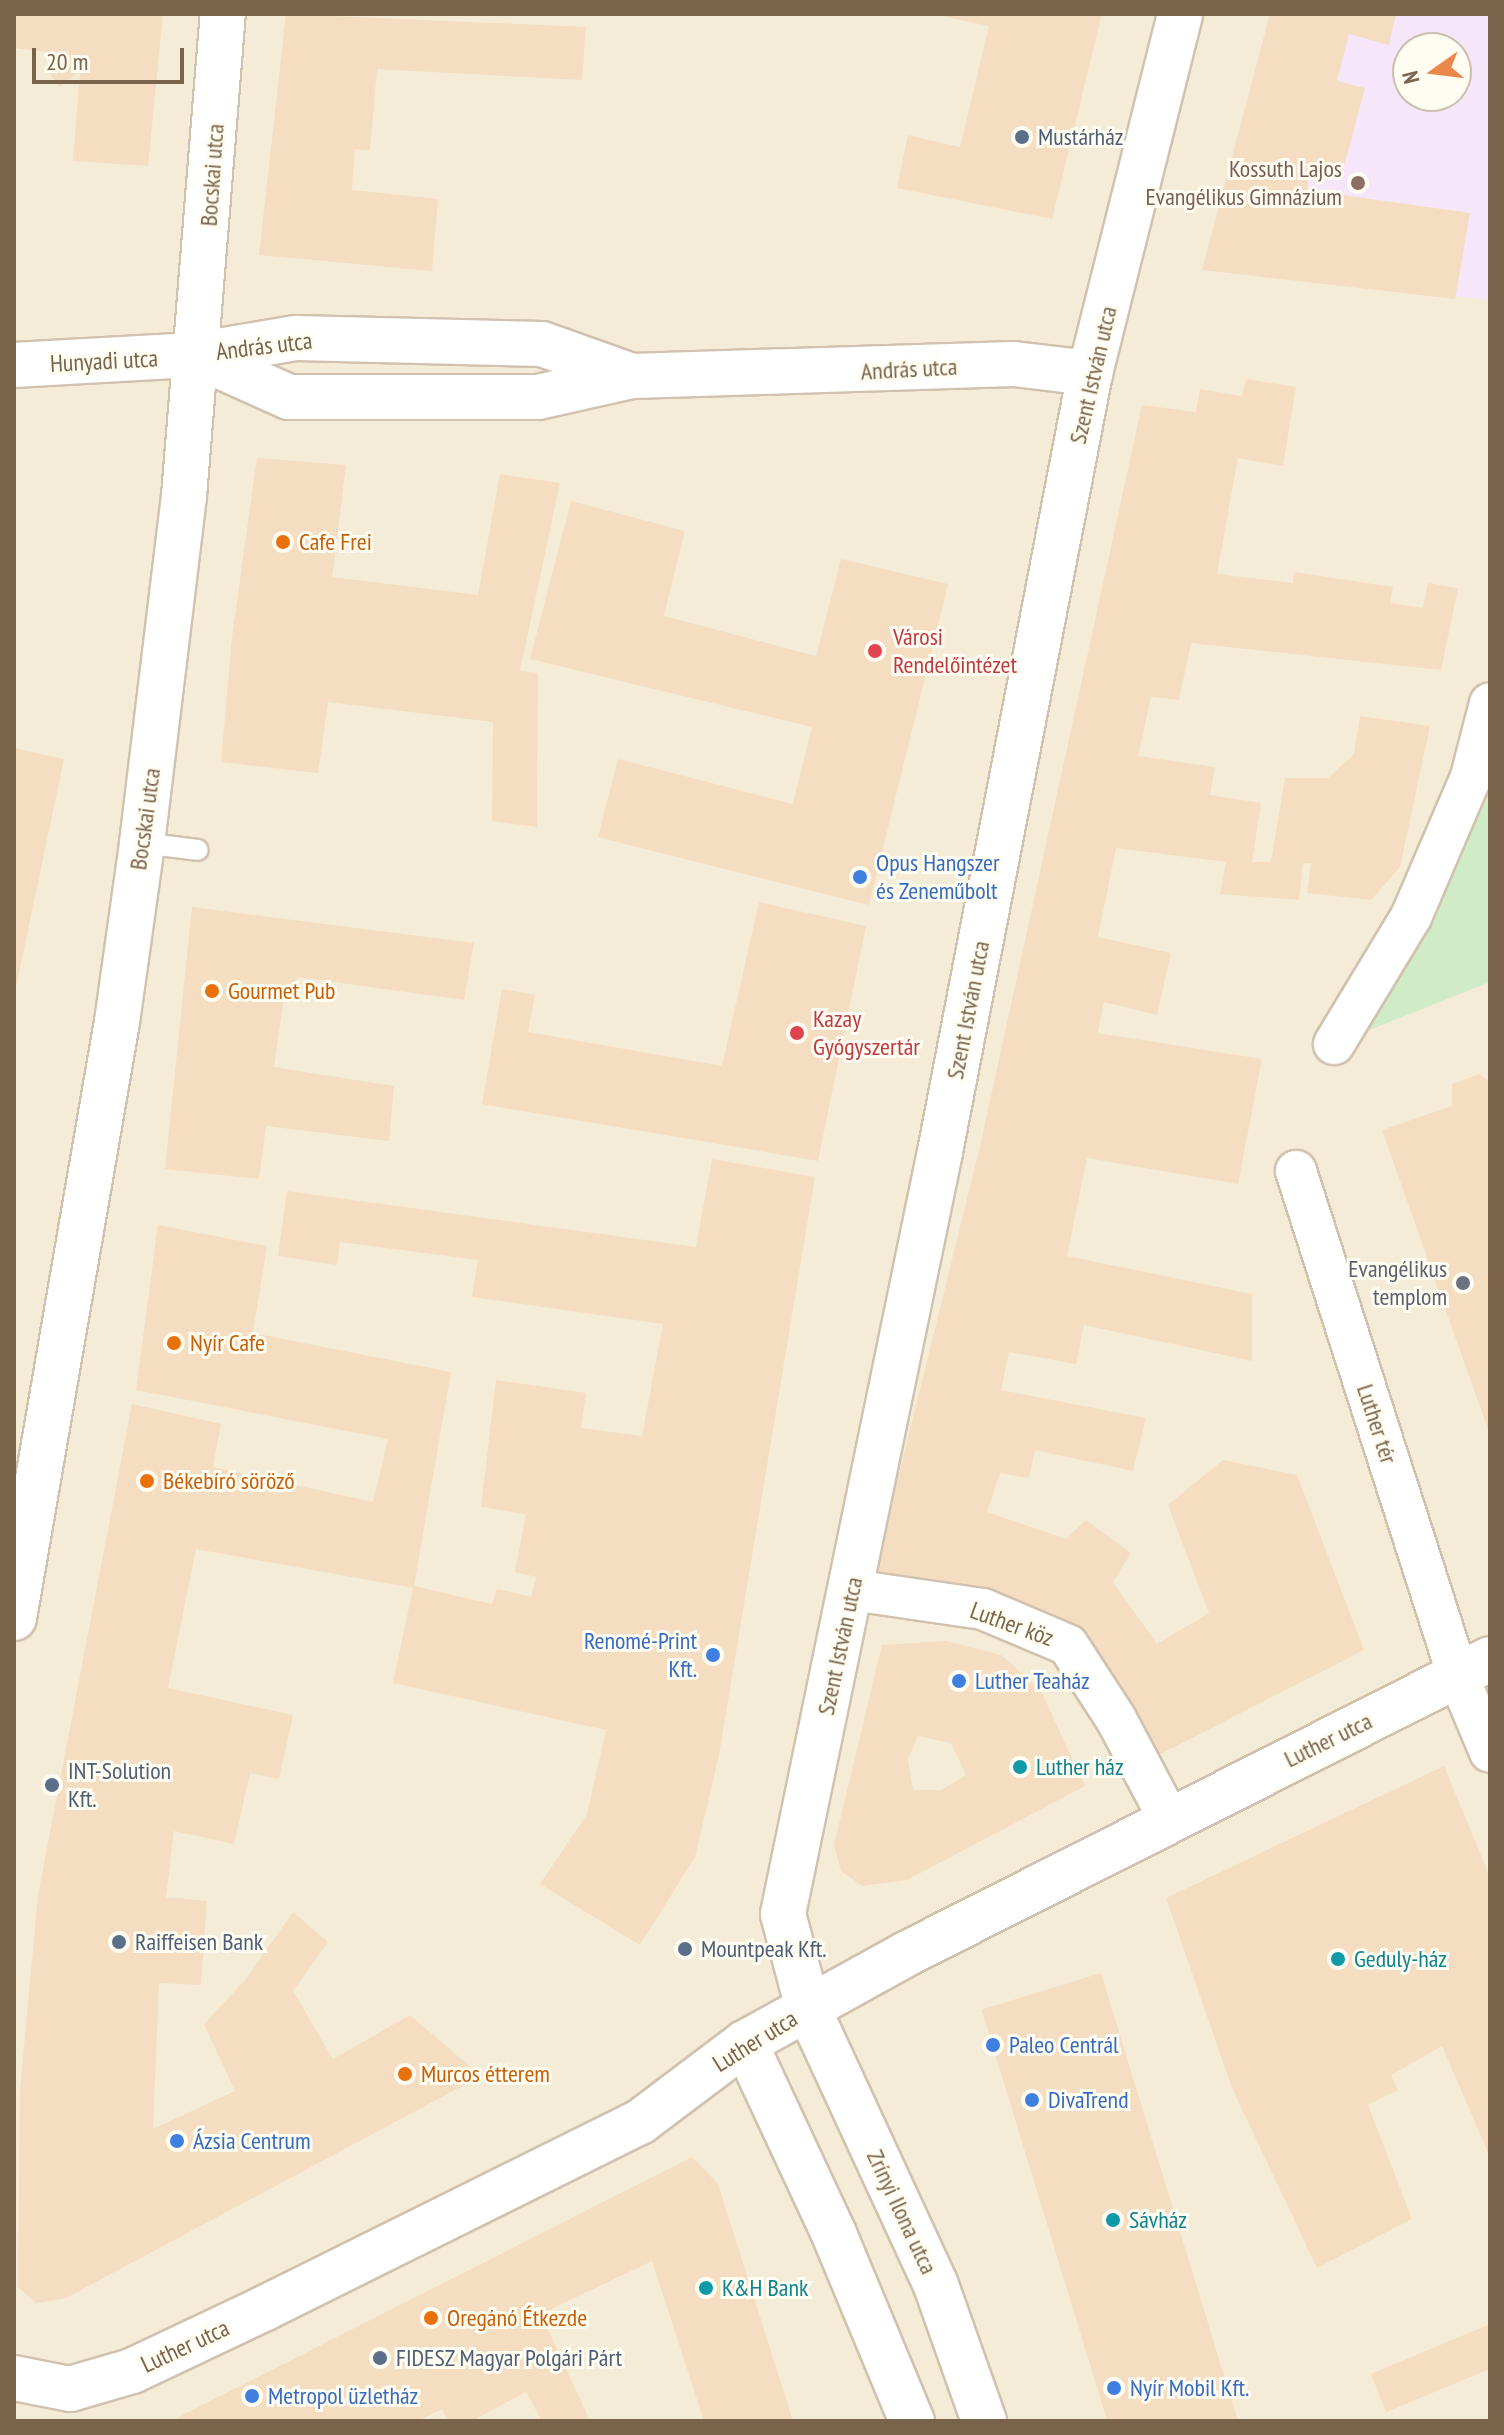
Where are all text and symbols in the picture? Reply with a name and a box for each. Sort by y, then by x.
scale bar [36,32,188,82]
north arrow [1392,32,1472,112]
text: 20 m [46,46,88,77]
text: N [1396,68,1426,86]
street label: Bocskai utca [194,123,230,227]
place label: Mustárház [1038,123,1123,151]
marker: Mustárház [1013,128,1031,146]
place label: Kossuth Lajos Evangélikus Gimnázium [1146,155,1342,211]
marker: Kossuth Lajos Evangélikus Gimnázium [1349,174,1367,192]
street label: Szent István utca [1063,303,1123,447]
street label: András utca [214,326,314,366]
street label: Hunyadi utca [49,344,159,378]
street label: András utca [860,352,958,386]
place label: Cafe Frei [299,528,372,556]
marker: Cafe Frei [274,533,292,551]
place label: Városi Rendelőintézet [893,623,1017,679]
marker: Városi Rendelőintézet [864,640,886,662]
street label: Bocskai utca [124,766,166,872]
place label: Opus Hangszer és Zeneműbolt [876,849,1000,905]
marker: Opus Hangszer és Zeneműbolt [851,868,869,886]
street label: Szent István utca [940,938,996,1082]
place label: Gourmet Pub [228,977,335,1005]
marker: Gourmet Pub [203,982,221,1000]
place label: Kazay Gyógyszertár [813,1005,920,1061]
marker: Kazay Gyógyszertár [788,1024,806,1042]
place label: Evangélikus templom [1348,1255,1447,1311]
marker: Evangélikus templom [1454,1274,1472,1292]
place label: Nyír Cafe [190,1329,265,1357]
marker: Nyír Cafe [165,1334,183,1352]
street label: Luther tér [1351,1381,1403,1467]
place label: Békebíró söröző [163,1467,295,1495]
marker: Békebíró söröző [138,1472,156,1490]
street label: Szent István utca [811,1574,869,1718]
street label: Luther köz [966,1596,1058,1652]
place label: Renomé-Print Kft. [584,1627,697,1683]
marker: Renomé-Print Kft. [704,1646,722,1664]
place label: Luther Teaház [975,1667,1090,1695]
marker: Luther Teaház [950,1672,968,1690]
street label: Luther utca [1280,1707,1376,1773]
place label: Luther ház [1036,1753,1124,1781]
place label: INT-Solution Kft. [68,1757,171,1813]
marker: Luther ház [1011,1758,1029,1776]
marker: INT-Solution Kft. [43,1776,61,1794]
place label: Raiffeisen Bank [135,1928,263,1956]
marker: Raiffeisen Bank [110,1933,128,1951]
place label: Mountpeak Kft. [701,1935,827,1963]
marker: Mountpeak Kft. [676,1940,694,1958]
place label: Geduly-ház [1354,1945,1447,1973]
marker: Geduly-ház [1329,1950,1347,1968]
street label: Luther utca [708,2004,802,2078]
place label: Paleo Centrál [1009,2031,1119,2059]
marker: Paleo Centrál [984,2036,1002,2054]
place label: Murcos étterem [421,2060,550,2088]
marker: Murcos étterem [396,2065,414,2083]
place label: DivaTrend [1048,2086,1129,2114]
marker: DivaTrend [1023,2091,1041,2109]
place label: Ázsia Centrum [193,2127,311,2155]
marker: Ázsia Centrum [168,2132,186,2150]
street label: Zrínyi Ilona utca [861,2145,943,2279]
place label: Sávház [1129,2206,1187,2234]
marker: Sávház [1104,2211,1122,2229]
place label: K&H Bank [722,2274,808,2302]
marker: K&H Bank [697,2279,715,2297]
place label: Oregánó Étkezde [447,2304,587,2332]
marker: Oregánó Étkezde [422,2309,440,2327]
street label: Luther utca [136,2313,234,2379]
place label: FIDESZ Magyar Polgári Párt [396,2344,623,2372]
marker: FIDESZ Magyar Polgári Párt [371,2349,389,2367]
place label: Nyír Mobil Kft. [1130,2374,1249,2402]
marker: Nyír Mobil Kft. [1105,2379,1123,2397]
place label: Metropol üzletház [268,2382,418,2410]
marker: Metropol üzletház [243,2387,261,2405]

